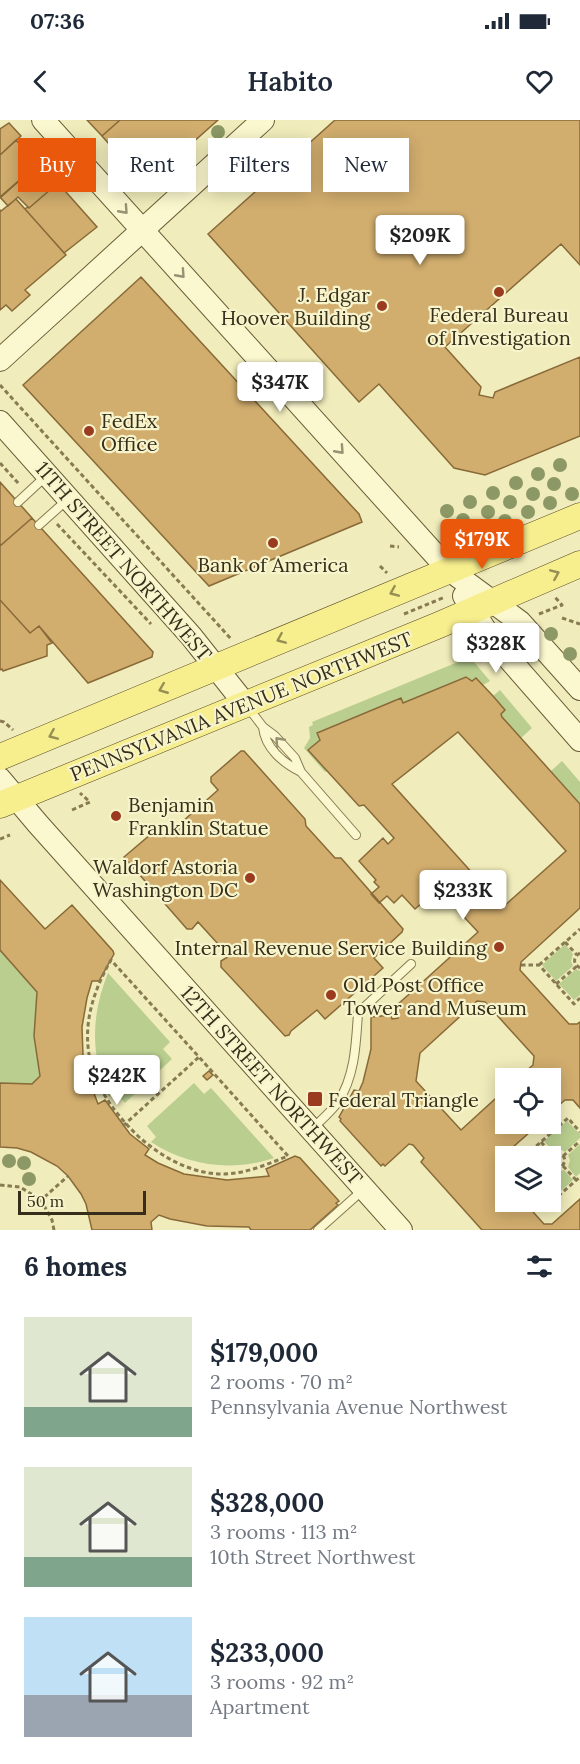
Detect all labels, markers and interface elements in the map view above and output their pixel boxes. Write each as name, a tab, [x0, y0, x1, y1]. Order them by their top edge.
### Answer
text: 07:36	[30, 7, 85, 35]
text: Habito	[247, 64, 333, 98]
icon: back	[24, 65, 57, 98]
icon: heart	[523, 65, 556, 98]
chip: Buy	[18, 138, 96, 192]
chip: Rent	[108, 138, 196, 192]
chip: Filters	[208, 138, 311, 192]
chip: New	[323, 138, 409, 192]
one-way arrow	[117, 204, 128, 215]
pin: $209K	[378, 215, 462, 266]
text: $209K	[390, 222, 450, 247]
one-way arrow	[174, 267, 185, 277]
place label: J. Edgar Hoover Building	[221, 282, 371, 330]
marker: Federal Bureau of Investigation	[492, 285, 506, 299]
marker: J. Edgar Hoover Building	[375, 299, 389, 313]
place label: Federal Bureau of Investigation	[427, 302, 571, 350]
pin: $347K	[238, 362, 322, 413]
text: $347K	[251, 369, 309, 394]
place label: FedEx Office	[101, 408, 158, 456]
marker: FedEx Office	[82, 424, 96, 438]
one-way arrow	[333, 443, 344, 453]
street label: 11TH STREET NORTHWEST	[31, 456, 218, 666]
pin: $179K	[440, 519, 524, 570]
text: $179K	[454, 526, 510, 551]
marker: Bank of America	[266, 536, 280, 550]
place label: Bank of America	[198, 552, 348, 577]
one-way arrow	[549, 569, 560, 581]
one-way arrow	[390, 585, 401, 597]
pin: $328K	[454, 623, 538, 674]
street label: PENNSYLVANIA AVENUE NORTHWEST	[66, 626, 416, 786]
text: $328K	[466, 630, 526, 655]
one-way arrow	[277, 632, 288, 644]
one-way arrow	[158, 682, 169, 694]
one-way arrow	[48, 728, 59, 740]
one-way arrow	[275, 737, 286, 748]
place label: Benjamin Franklin Statue	[128, 792, 269, 840]
marker: Benjamin Franklin Statue	[109, 809, 123, 823]
place label: Waldorf Astoria Washington DC	[93, 854, 238, 902]
pin: $233K	[421, 870, 505, 921]
marker: Waldorf Astoria Washington DC	[243, 871, 257, 885]
text: $233K	[433, 877, 493, 902]
place label: Internal Revenue Service Building	[175, 935, 488, 960]
marker: Internal Revenue Service Building	[492, 940, 506, 954]
place label: Old Post Office Tower and Museum	[343, 972, 527, 1020]
street label: 12TH STREET NORTHWEST	[176, 980, 368, 1190]
marker: Old Post Office Tower and Museum	[324, 988, 338, 1002]
pin: $242K	[75, 1055, 159, 1106]
text: $242K	[88, 1062, 146, 1087]
map controls	[495, 1068, 561, 1212]
button: locate	[495, 1068, 561, 1134]
place label: Federal Triangle	[328, 1087, 479, 1112]
marker: Federal Triangle	[306, 1090, 324, 1108]
button: layers	[495, 1146, 561, 1212]
scale bar	[18, 1188, 146, 1216]
text: 50 m	[27, 1191, 64, 1211]
text: 6 homes	[24, 1250, 127, 1283]
icon: filters	[523, 1250, 556, 1283]
text: $179,000	[210, 1336, 318, 1369]
icon: home	[72, 1341, 144, 1413]
text: 2 rooms · 70 m²	[210, 1369, 353, 1394]
text: Pennsylvania Avenue Northwest	[210, 1394, 508, 1419]
text: $328,000	[210, 1486, 324, 1519]
icon: home	[72, 1491, 144, 1563]
text: 3 rooms · 113 m²	[210, 1519, 358, 1544]
text: 10th Street Northwest	[210, 1544, 415, 1569]
text: $233,000	[210, 1636, 324, 1669]
icon: home	[72, 1641, 144, 1713]
text: 3 rooms · 92 m²	[210, 1669, 354, 1694]
text: Apartment	[210, 1694, 310, 1719]

